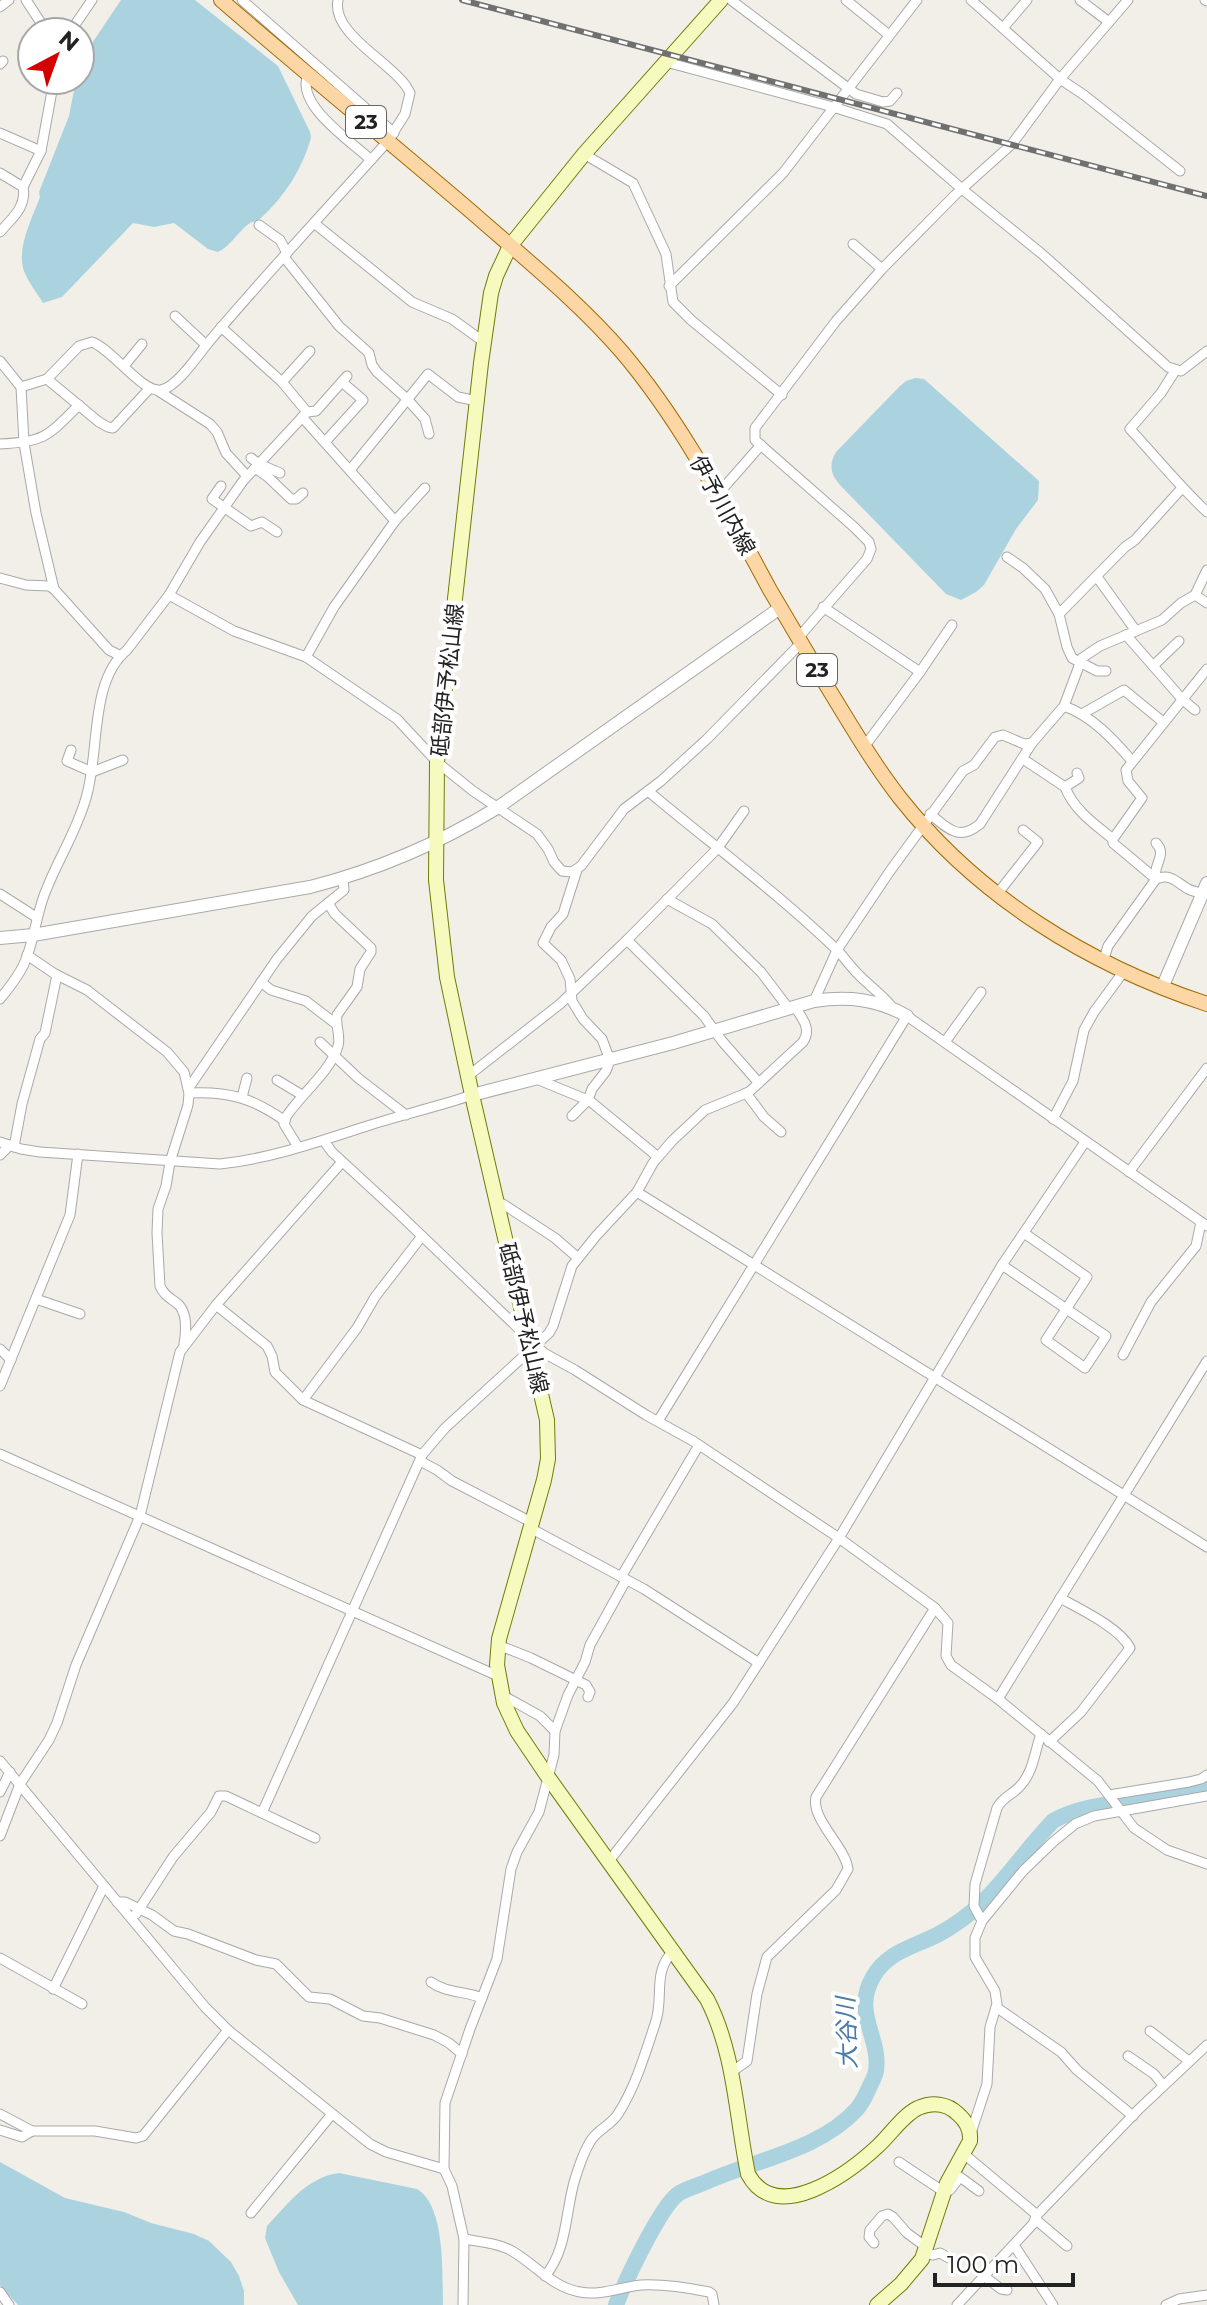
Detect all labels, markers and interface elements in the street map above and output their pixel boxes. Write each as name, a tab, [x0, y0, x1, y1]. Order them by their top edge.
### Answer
north arrow	[16, 16, 96, 96]
text: N	[53, 25, 84, 57]
road number: 23	[346, 106, 386, 138]
street label: 伊予川内線	[684, 451, 761, 560]
street label: 砥部伊予松山線	[426, 602, 469, 758]
road number: 23	[797, 654, 837, 686]
street label: 砥部伊予松山線	[493, 1240, 554, 1396]
water label: 大谷川	[831, 1994, 862, 2070]
scale bar	[935, 2237, 1073, 2287]
text: 100 m	[947, 2250, 1019, 2279]

